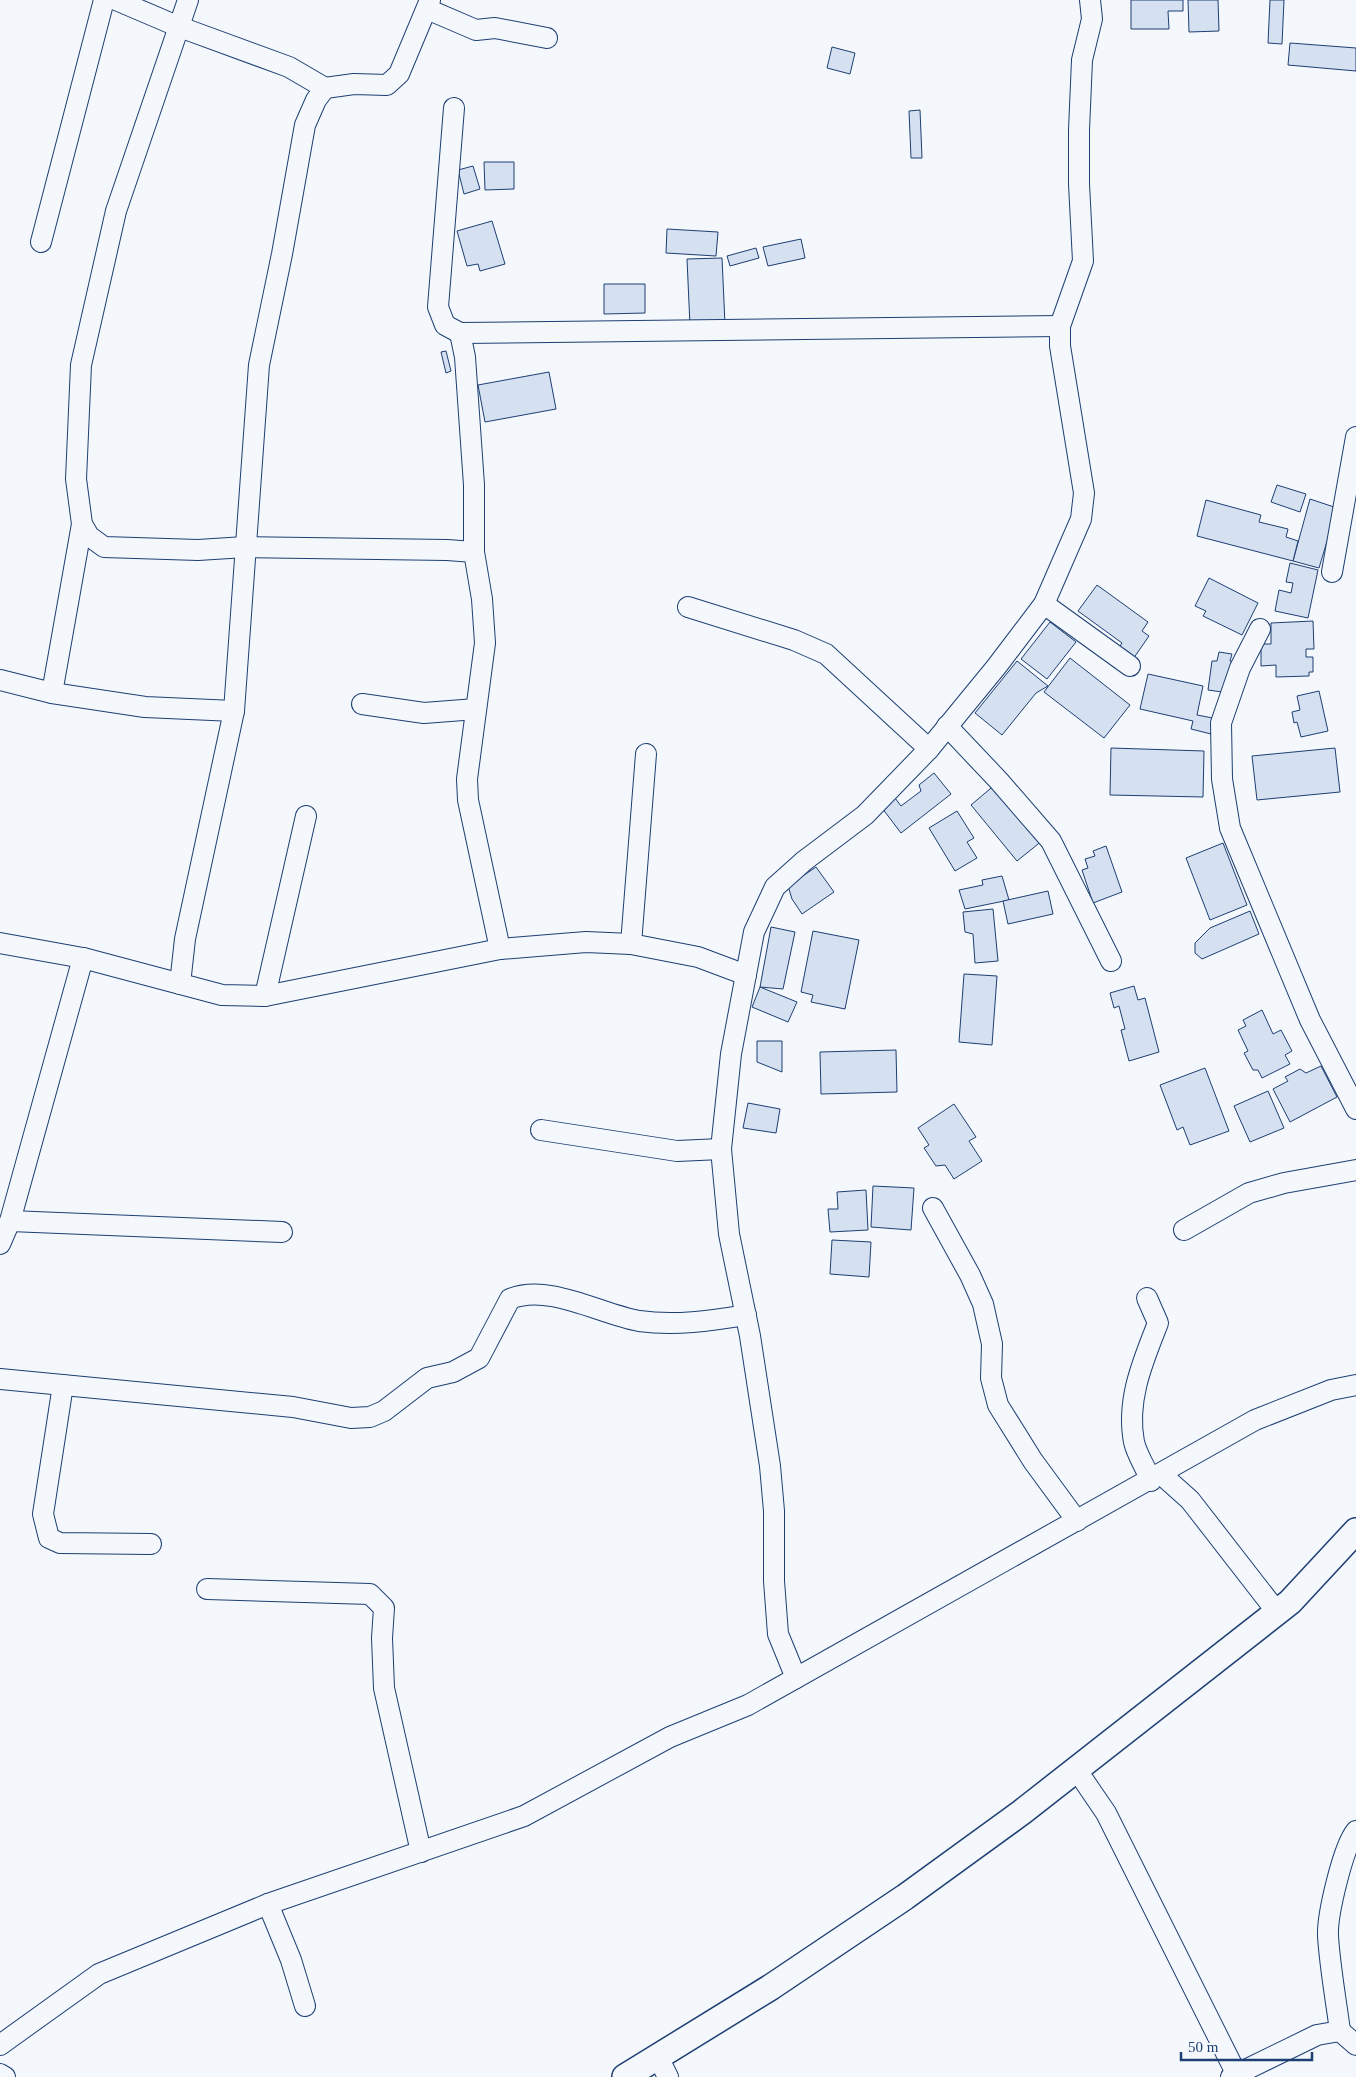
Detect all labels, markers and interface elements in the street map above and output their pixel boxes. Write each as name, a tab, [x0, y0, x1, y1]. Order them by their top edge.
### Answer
scale bar	[1181, 2030, 1312, 2062]
text: 50 m	[1188, 2039, 1219, 2055]

